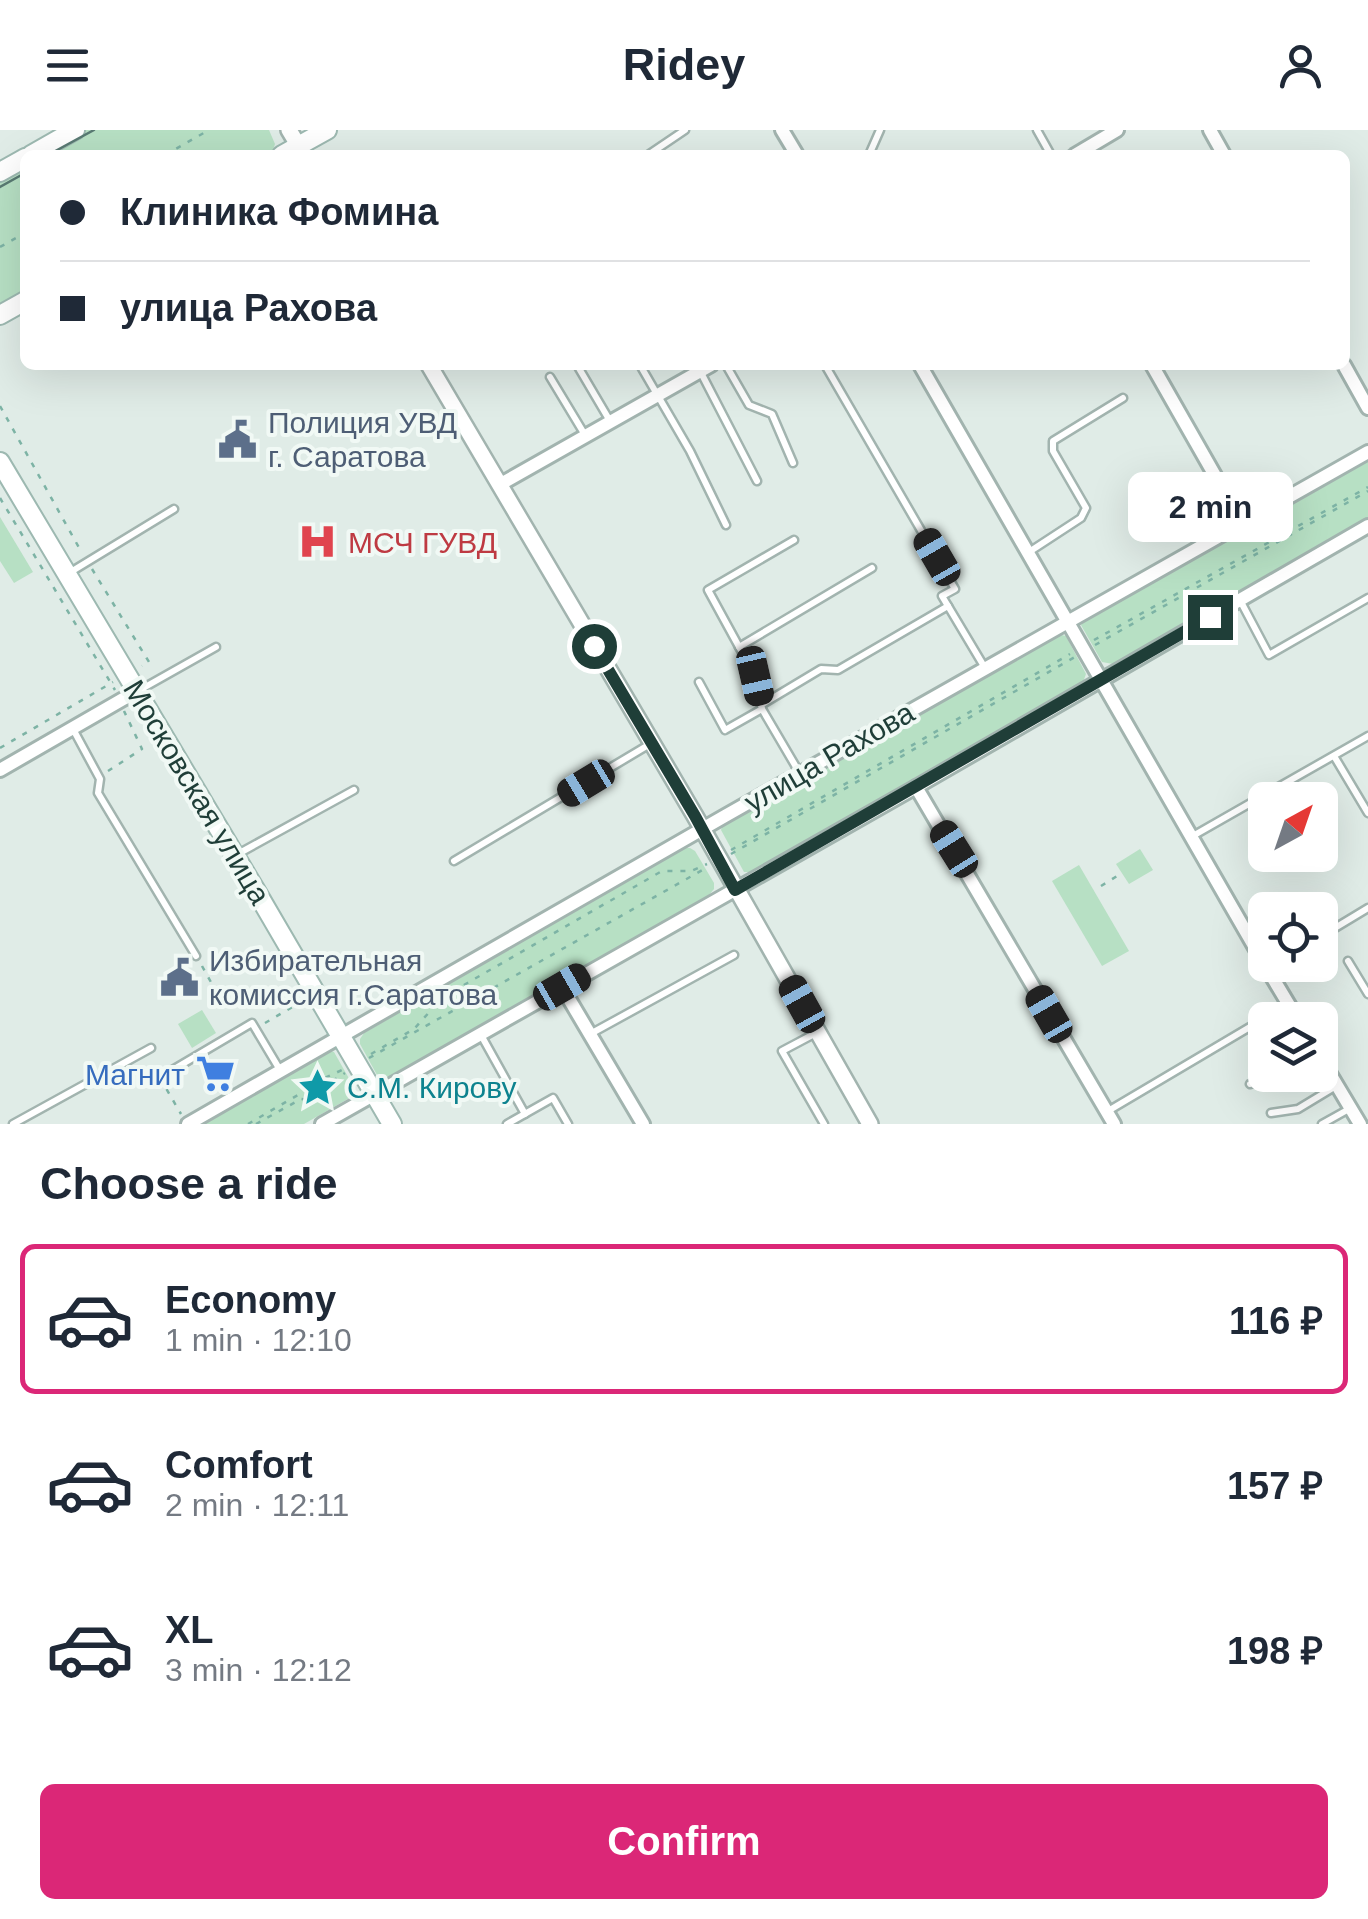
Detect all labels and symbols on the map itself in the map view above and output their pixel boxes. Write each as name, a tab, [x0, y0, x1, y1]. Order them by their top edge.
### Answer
place label: Полиция УВД г. Саратова	[268, 406, 457, 473]
public building icon: Полиция УВД г. Саратова	[217, 418, 259, 460]
callout: 2 min	[1128, 472, 1292, 542]
hospital icon: МСЧ ГУВД	[297, 521, 339, 563]
car	[909, 524, 965, 590]
place label: МСЧ ГУВД	[348, 526, 497, 559]
route end	[1188, 595, 1233, 640]
route start	[572, 624, 617, 669]
car	[734, 643, 776, 709]
street label: Московская улица	[117, 674, 277, 910]
street label: улица Рахова	[738, 695, 920, 819]
car	[553, 755, 619, 811]
north arrow	[1248, 782, 1338, 872]
car	[925, 816, 983, 882]
place label: Избирательная комиссия г.Саратова	[209, 944, 498, 1011]
public building icon: Избирательная комиссия г.Саратова	[158, 956, 200, 998]
car	[529, 959, 595, 1015]
car	[774, 970, 830, 1038]
car	[1021, 981, 1077, 1047]
supermarket icon: Магнит	[194, 1053, 236, 1095]
place label: Магнит	[85, 1058, 185, 1091]
place icon: С.М. Кирову	[296, 1066, 338, 1108]
place label: С.М. Кирову	[347, 1071, 517, 1104]

